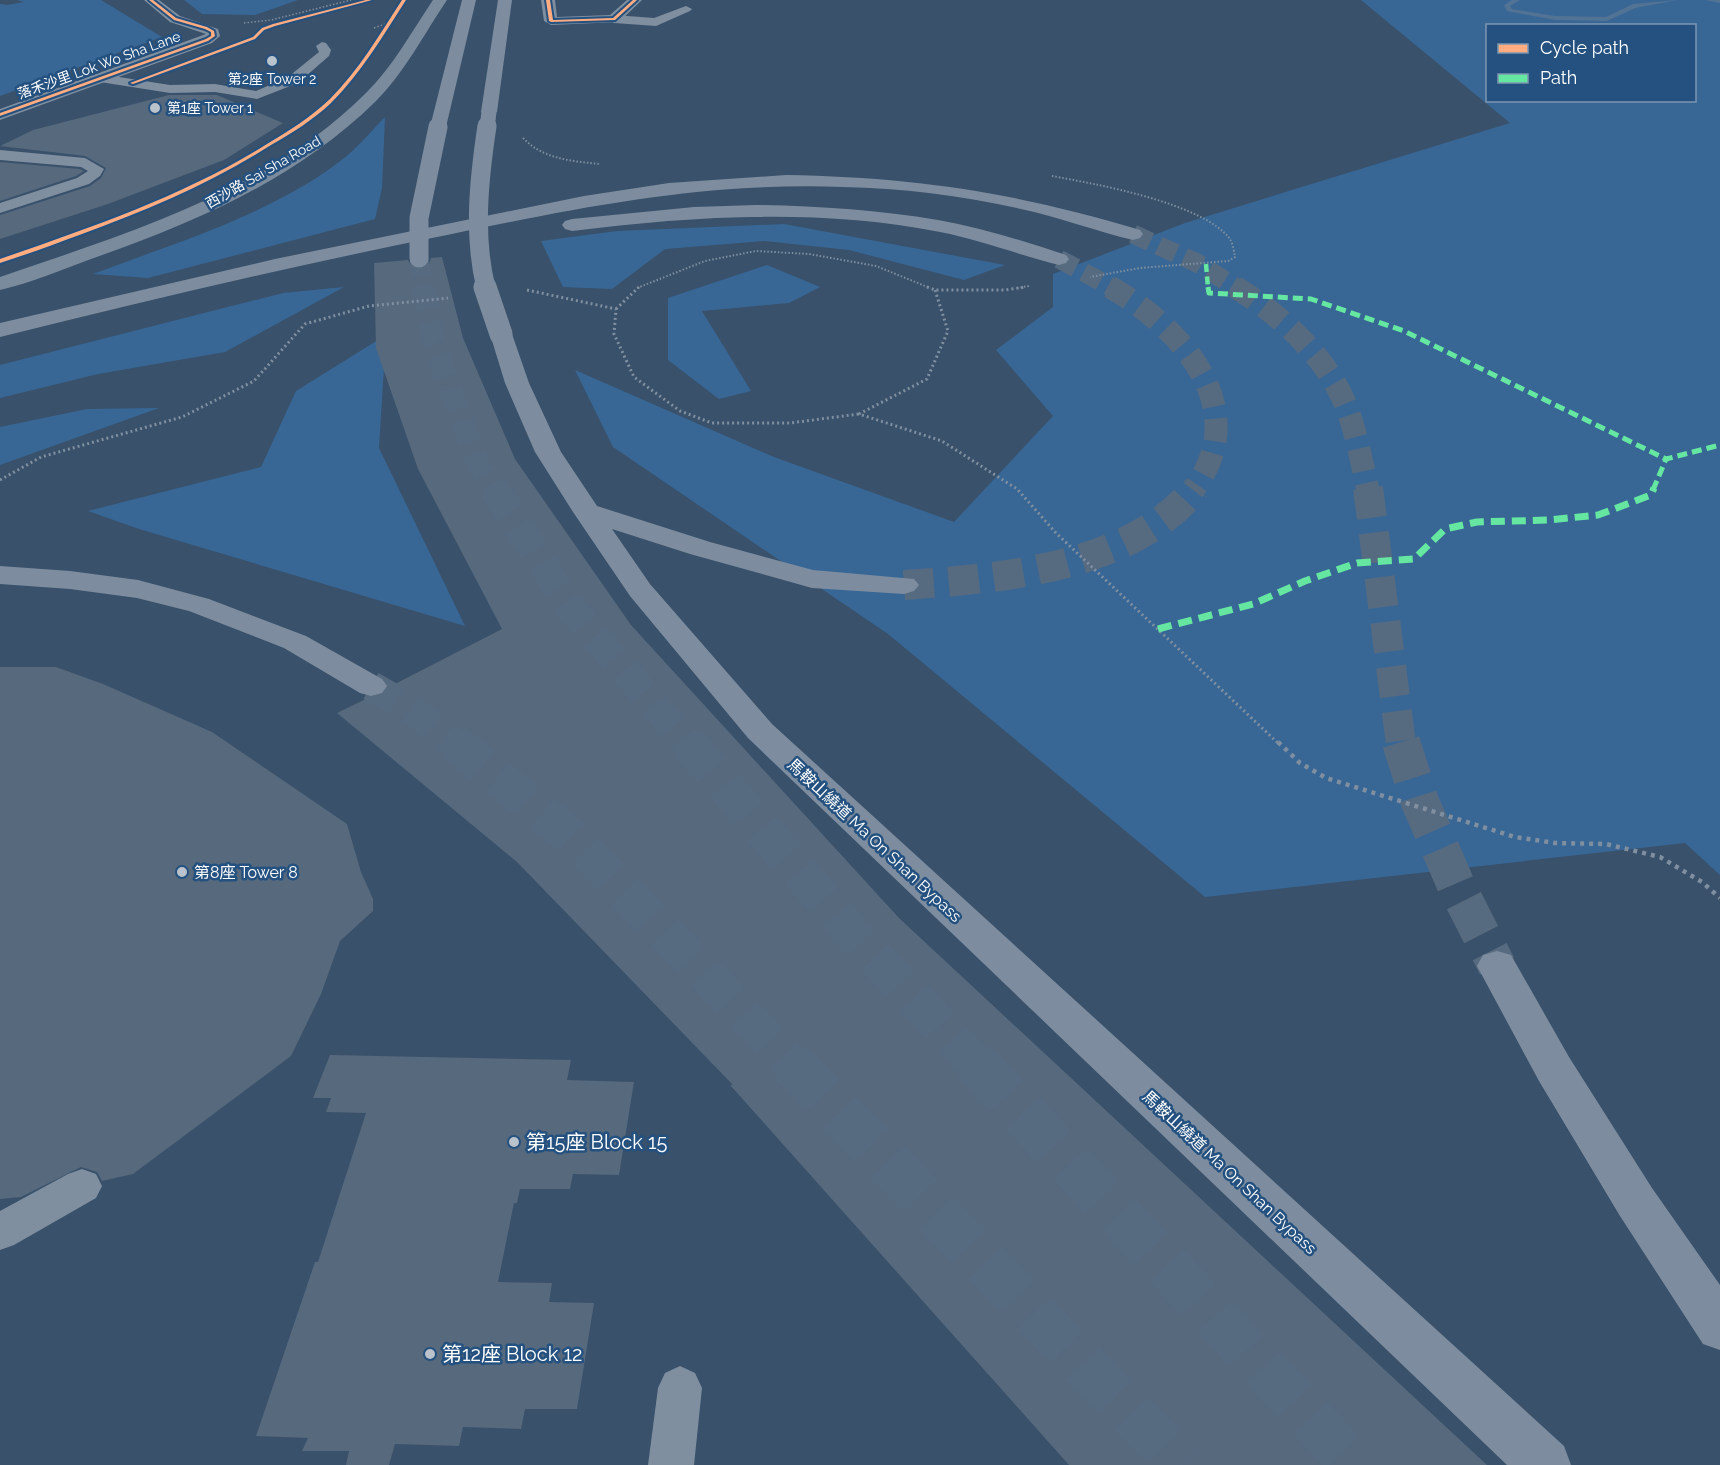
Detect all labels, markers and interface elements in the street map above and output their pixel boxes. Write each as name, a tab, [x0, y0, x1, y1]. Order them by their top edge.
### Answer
legend	[1486, 24, 1696, 102]
street label: 落禾沙里 Lok Wo Sha Lane	[15, 28, 183, 102]
text: Cycle path	[1540, 37, 1629, 58]
marker: 第2座 Tower 2	[265, 54, 279, 68]
text: Path	[1540, 67, 1577, 88]
place label: 第2座 Tower 2	[228, 71, 316, 87]
place label: 第1座 Tower 1	[167, 100, 253, 116]
marker: 第1座 Tower 1	[148, 101, 162, 115]
street label: 西沙路 Sai Sha Road	[203, 133, 323, 211]
street label: 馬鞍山繞道 Ma On Shan Bypass	[784, 755, 966, 926]
place label: 第8座 Tower 8	[194, 863, 298, 882]
marker: 第8座 Tower 8	[175, 865, 189, 879]
street label: 馬鞍山繞道 Ma On Shan Bypass	[1139, 1087, 1321, 1258]
place label: 第15座 Block 15	[526, 1130, 667, 1154]
marker: 第15座 Block 15	[507, 1135, 521, 1149]
place label: 第12座 Block 12	[442, 1342, 582, 1366]
marker: 第12座 Block 12	[423, 1347, 437, 1361]

